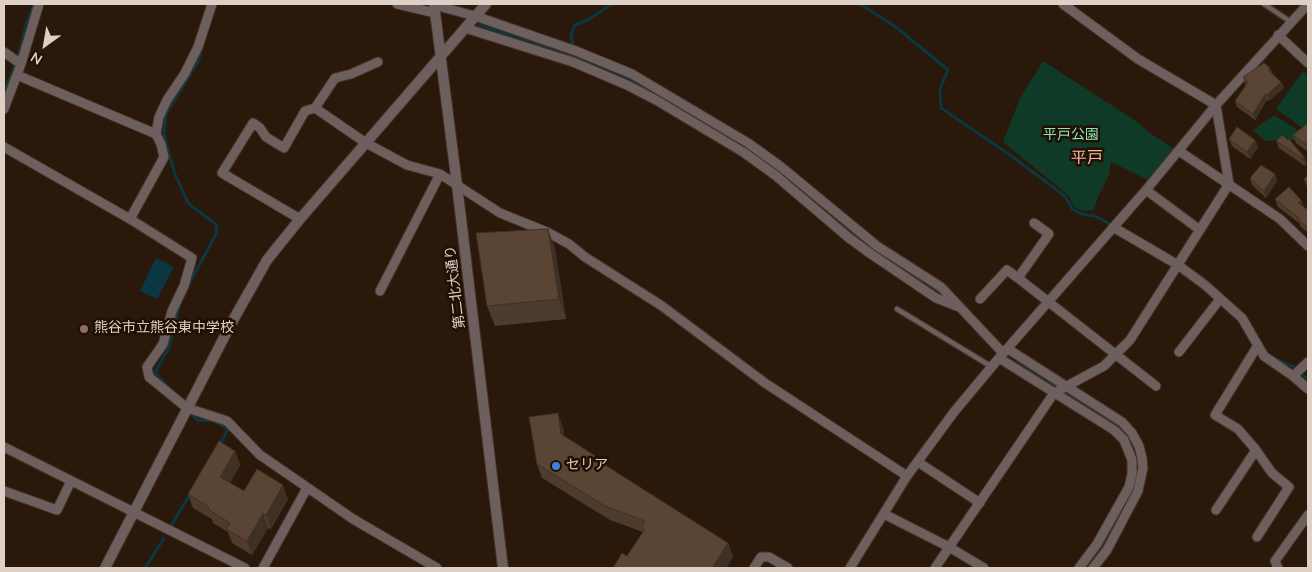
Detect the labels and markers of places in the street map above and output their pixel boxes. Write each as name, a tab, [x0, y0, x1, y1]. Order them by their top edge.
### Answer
place label: 熊谷市立熊谷東中学校	[94, 321, 234, 337]
marker: 熊谷市立熊谷東中学校	[78, 323, 90, 335]
place label: セリア	[566, 458, 608, 474]
marker: セリア	[550, 460, 562, 472]

